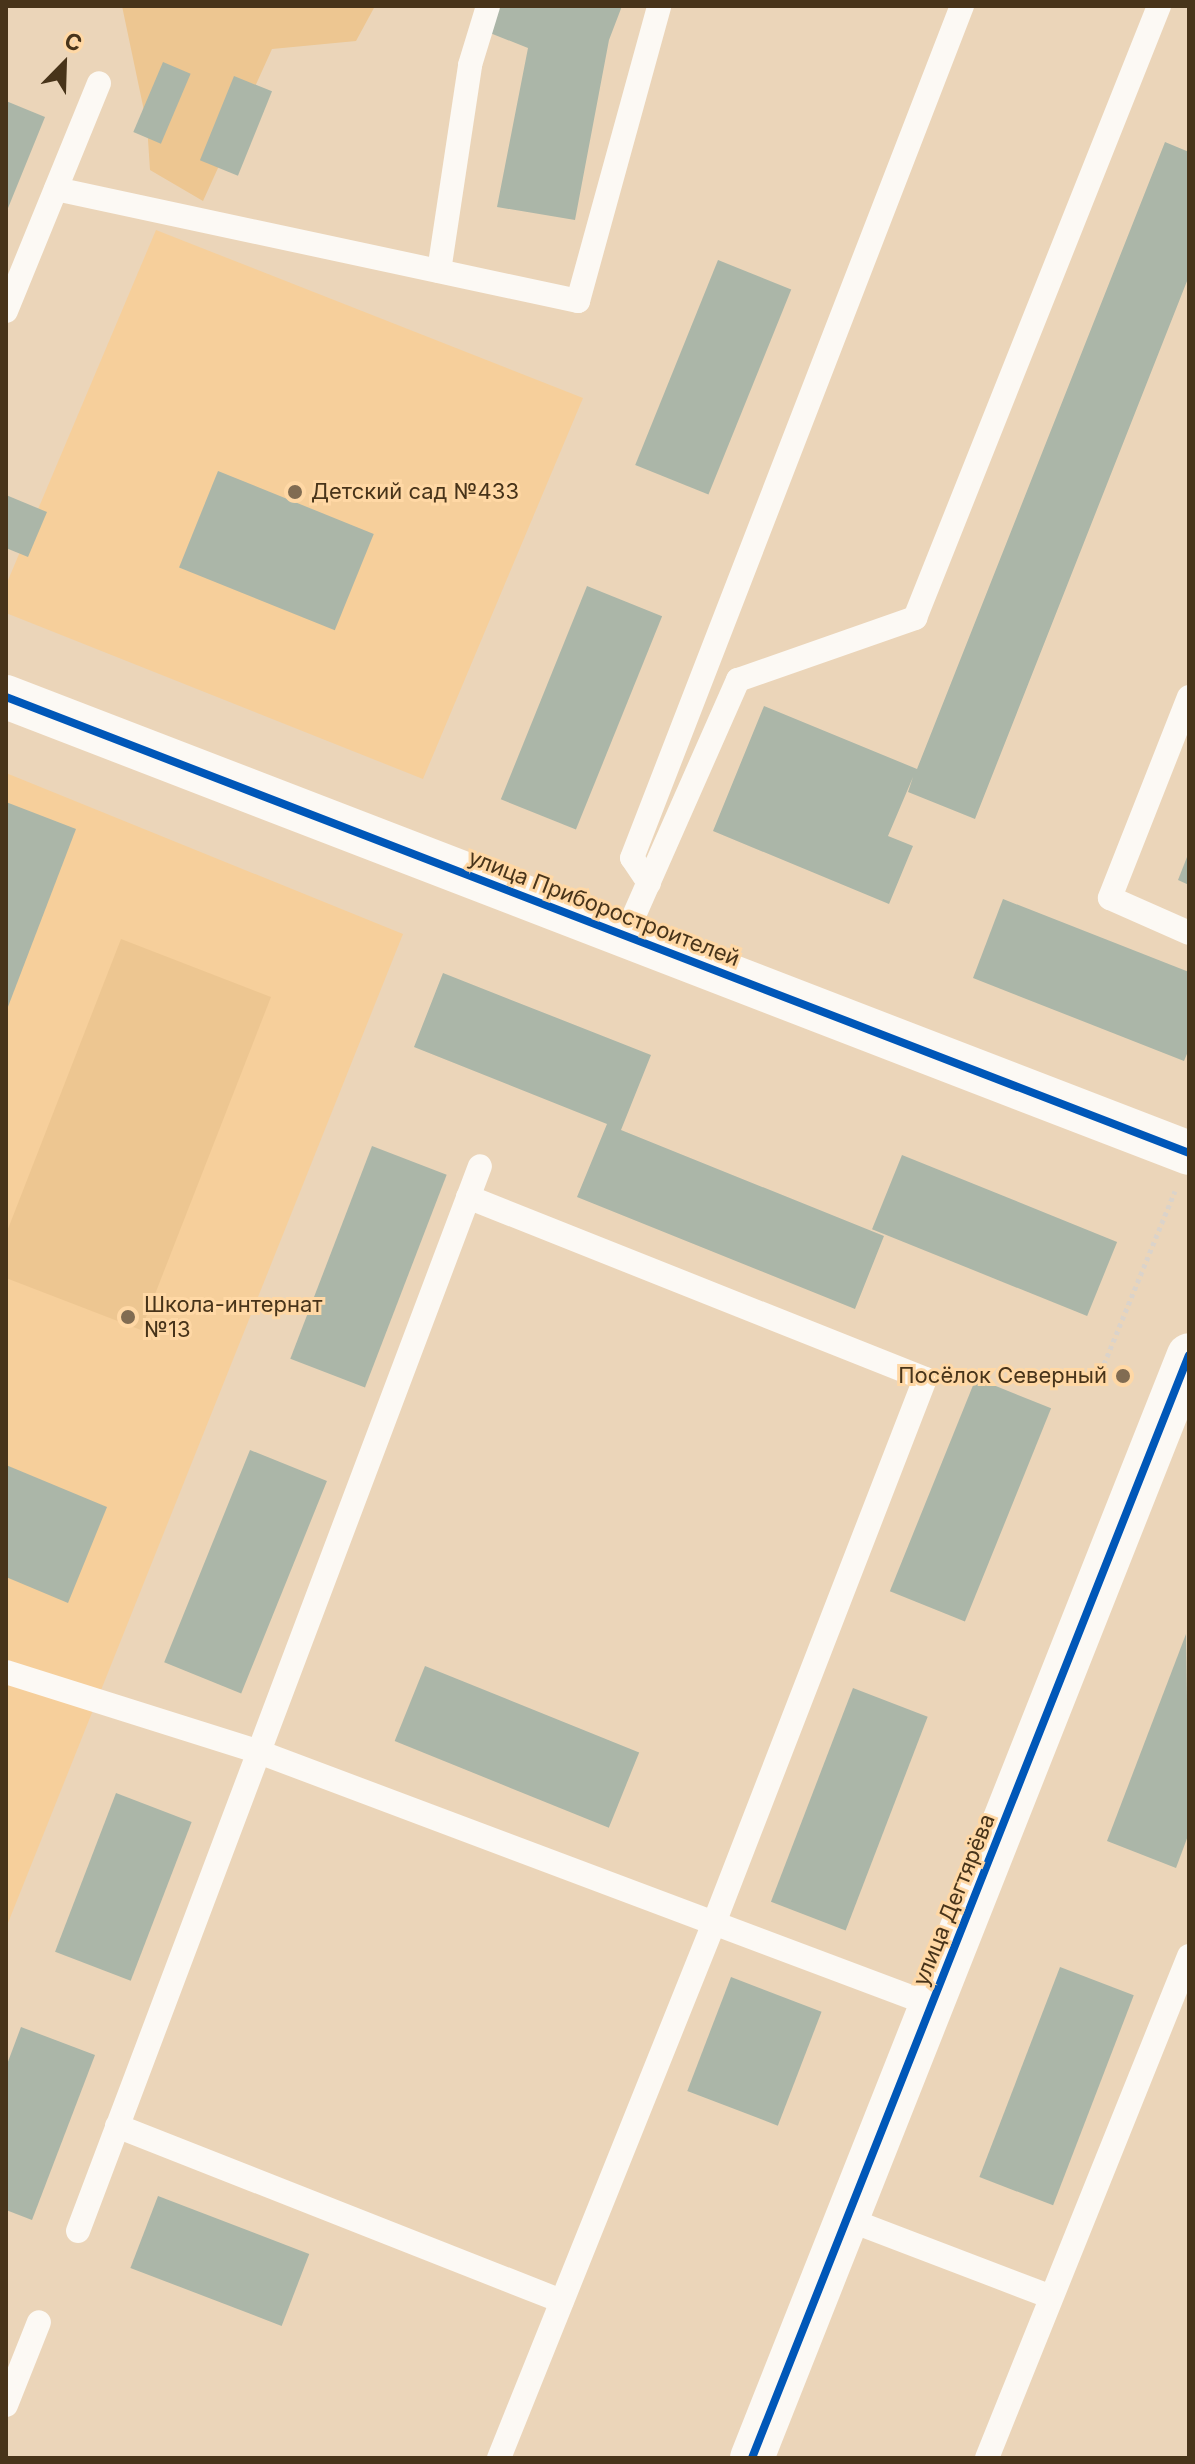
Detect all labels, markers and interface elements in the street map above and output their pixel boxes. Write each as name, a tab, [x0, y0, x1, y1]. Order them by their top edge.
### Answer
north arrow	[24, 24, 104, 104]
text: С	[61, 27, 86, 57]
place label: Детский сад №433	[311, 479, 519, 505]
marker: Детский сад №433	[286, 483, 304, 501]
street label: улица Приборостроителей	[465, 844, 743, 972]
place label: Школа-интернат №13	[144, 1291, 323, 1342]
marker: Школа-интернат №13	[119, 1308, 137, 1326]
place label: Посёлок Северный	[898, 1363, 1107, 1389]
marker: Посёлок Северный	[1114, 1367, 1132, 1385]
street label: улица Дегтярёва	[907, 1810, 1001, 1990]

